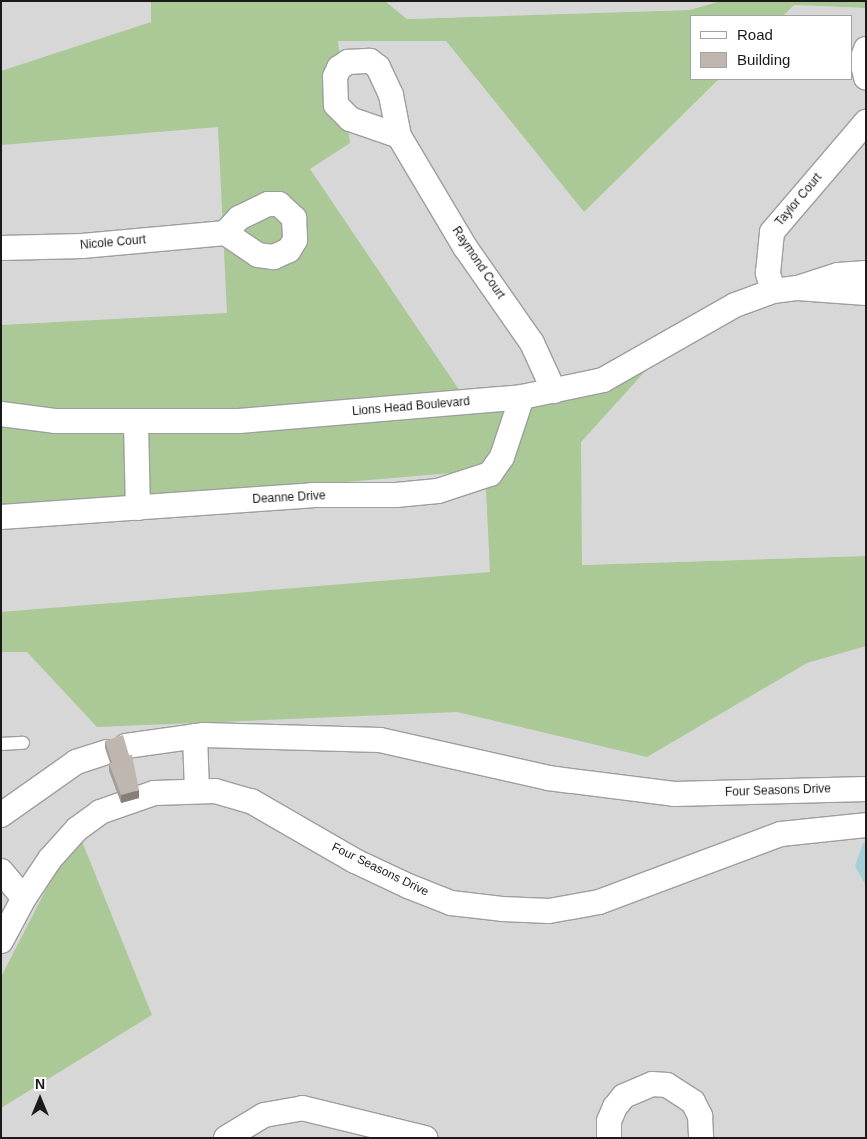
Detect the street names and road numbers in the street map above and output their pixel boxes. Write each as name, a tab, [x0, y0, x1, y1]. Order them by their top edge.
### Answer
street label: Taylor Court	[773, 171, 825, 229]
street label: Raymond Court	[449, 224, 507, 302]
street label: Nicole Court	[79, 233, 147, 253]
street label: Lions Head Boulevard	[352, 395, 470, 419]
street label: Deanne Drive	[252, 489, 326, 507]
street label: Four Seasons Drive	[725, 782, 831, 800]
street label: Four Seasons Drive	[329, 840, 431, 900]

